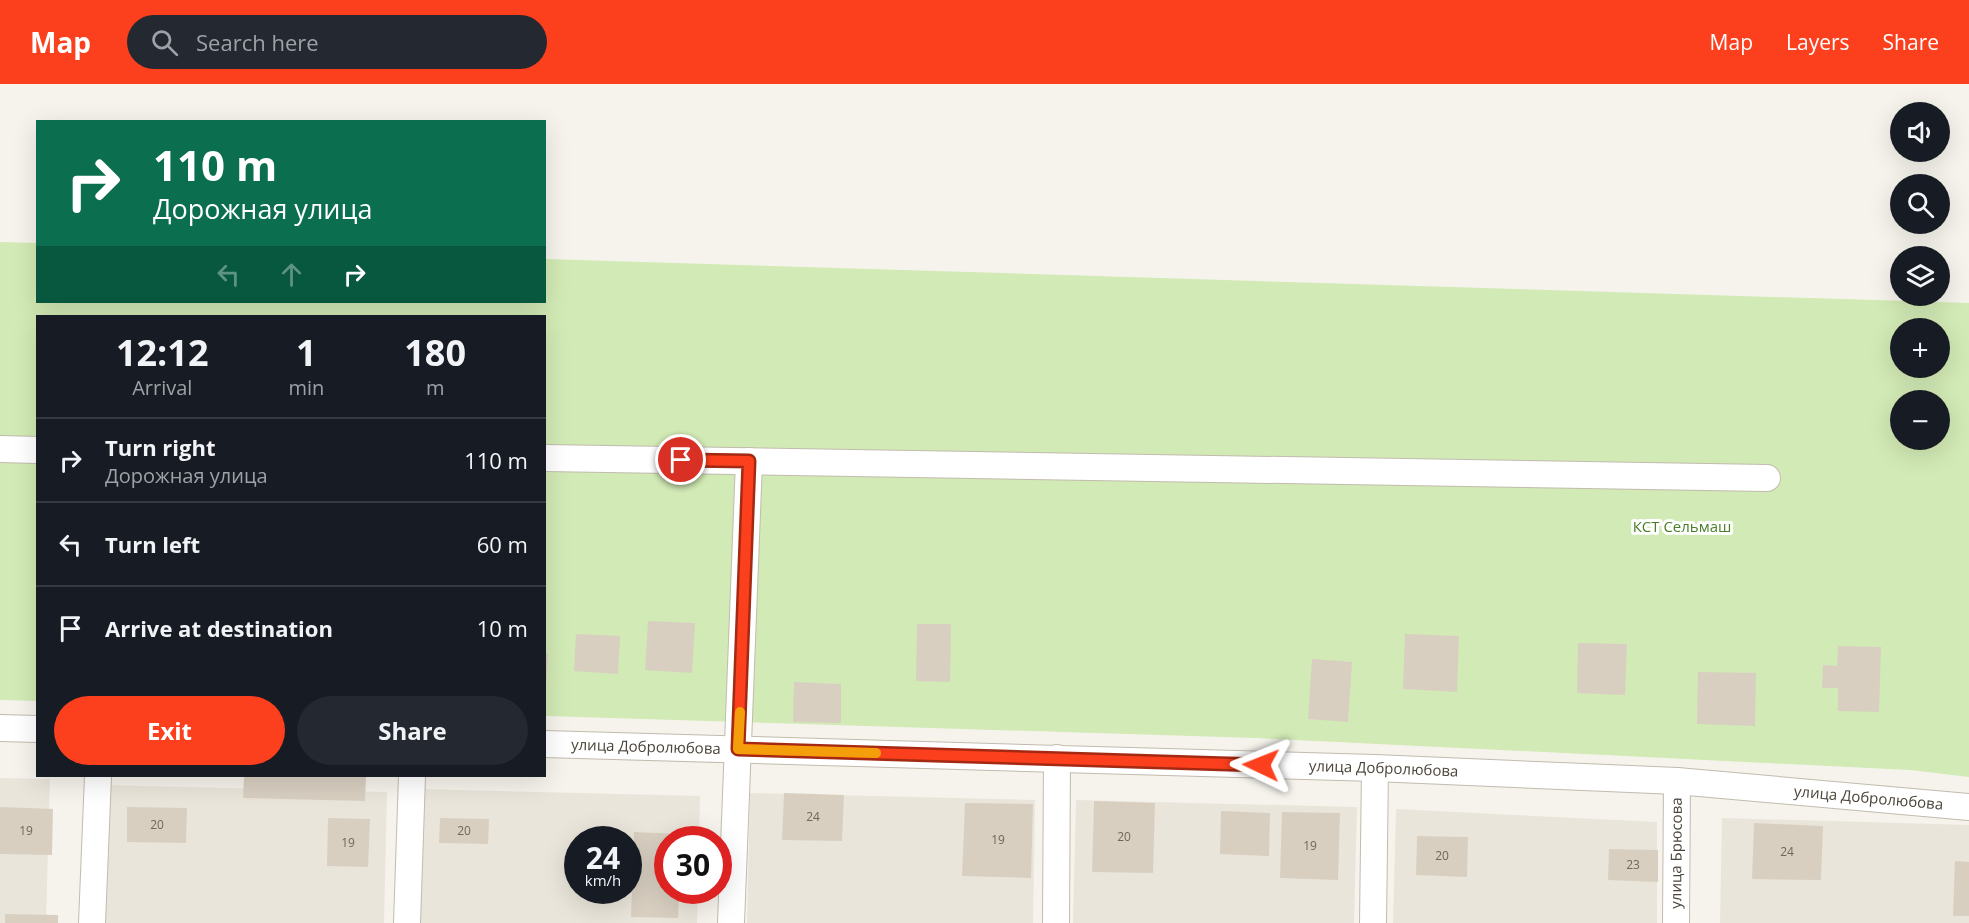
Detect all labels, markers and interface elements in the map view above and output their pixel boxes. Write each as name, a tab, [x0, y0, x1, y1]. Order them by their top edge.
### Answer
search box	[127, 15, 547, 69]
text: Map	[30, 23, 91, 61]
icon: search	[148, 26, 181, 59]
text: Search here	[196, 27, 319, 57]
text: Map	[1710, 28, 1753, 56]
text: Layers	[1786, 28, 1850, 56]
text: Share	[1883, 28, 1939, 56]
map controls	[1890, 102, 1950, 450]
button: sound	[1890, 102, 1950, 162]
text: 110 m	[153, 136, 277, 193]
icon: right	[54, 144, 132, 222]
button: search	[1890, 174, 1950, 234]
text: Дорожная улица	[153, 190, 372, 227]
button: layers	[1890, 246, 1950, 306]
icon: left	[212, 258, 245, 291]
icon: ahead	[275, 258, 308, 291]
icon: right	[338, 258, 371, 291]
button: +	[1890, 318, 1950, 378]
text: 12:12	[116, 328, 209, 377]
text: 1	[296, 328, 317, 377]
text: 180	[404, 328, 466, 377]
text: Arrival	[132, 374, 192, 401]
text: min	[288, 374, 324, 401]
text: m	[426, 374, 444, 401]
button: −	[1890, 390, 1950, 450]
text: Turn right	[105, 432, 216, 462]
pin	[655, 434, 706, 485]
icon: arrive	[664, 443, 697, 476]
icon: right	[54, 444, 87, 477]
text: 110 m	[464, 445, 528, 475]
text: Дорожная улица	[105, 462, 268, 489]
park label: КСТ Сельмаш	[1633, 516, 1731, 536]
icon: left	[54, 528, 87, 561]
text: Turn left	[105, 529, 200, 559]
text: 60 m	[477, 529, 528, 559]
icon: arrive	[54, 612, 87, 645]
text: Arrive at destination	[105, 613, 333, 643]
text: 10 m	[477, 613, 528, 643]
button: Exit	[54, 696, 285, 765]
button: Share	[297, 696, 528, 765]
position arrow	[1229, 733, 1293, 797]
street label: улица Добролюбова	[571, 734, 721, 758]
street label: улица Добролюбова	[1309, 755, 1459, 781]
street label: улица Добролюбова	[1793, 780, 1944, 814]
street label: улица Брюсова	[1665, 797, 1686, 909]
house number: 24	[806, 808, 820, 825]
house number: 20	[150, 816, 164, 833]
house number: 19	[19, 822, 33, 839]
house number: 20	[457, 822, 471, 839]
speed limit sign: 30	[654, 826, 732, 904]
house number: 20	[1117, 828, 1131, 845]
house number: 19	[991, 831, 1005, 848]
house number: 19	[341, 834, 355, 851]
text: 24	[586, 837, 620, 878]
house number: 19	[1303, 837, 1317, 854]
house number: 24	[1780, 843, 1794, 860]
house number: 20	[1435, 847, 1449, 864]
house number: 23	[1626, 856, 1640, 873]
text: km/h	[585, 870, 621, 890]

